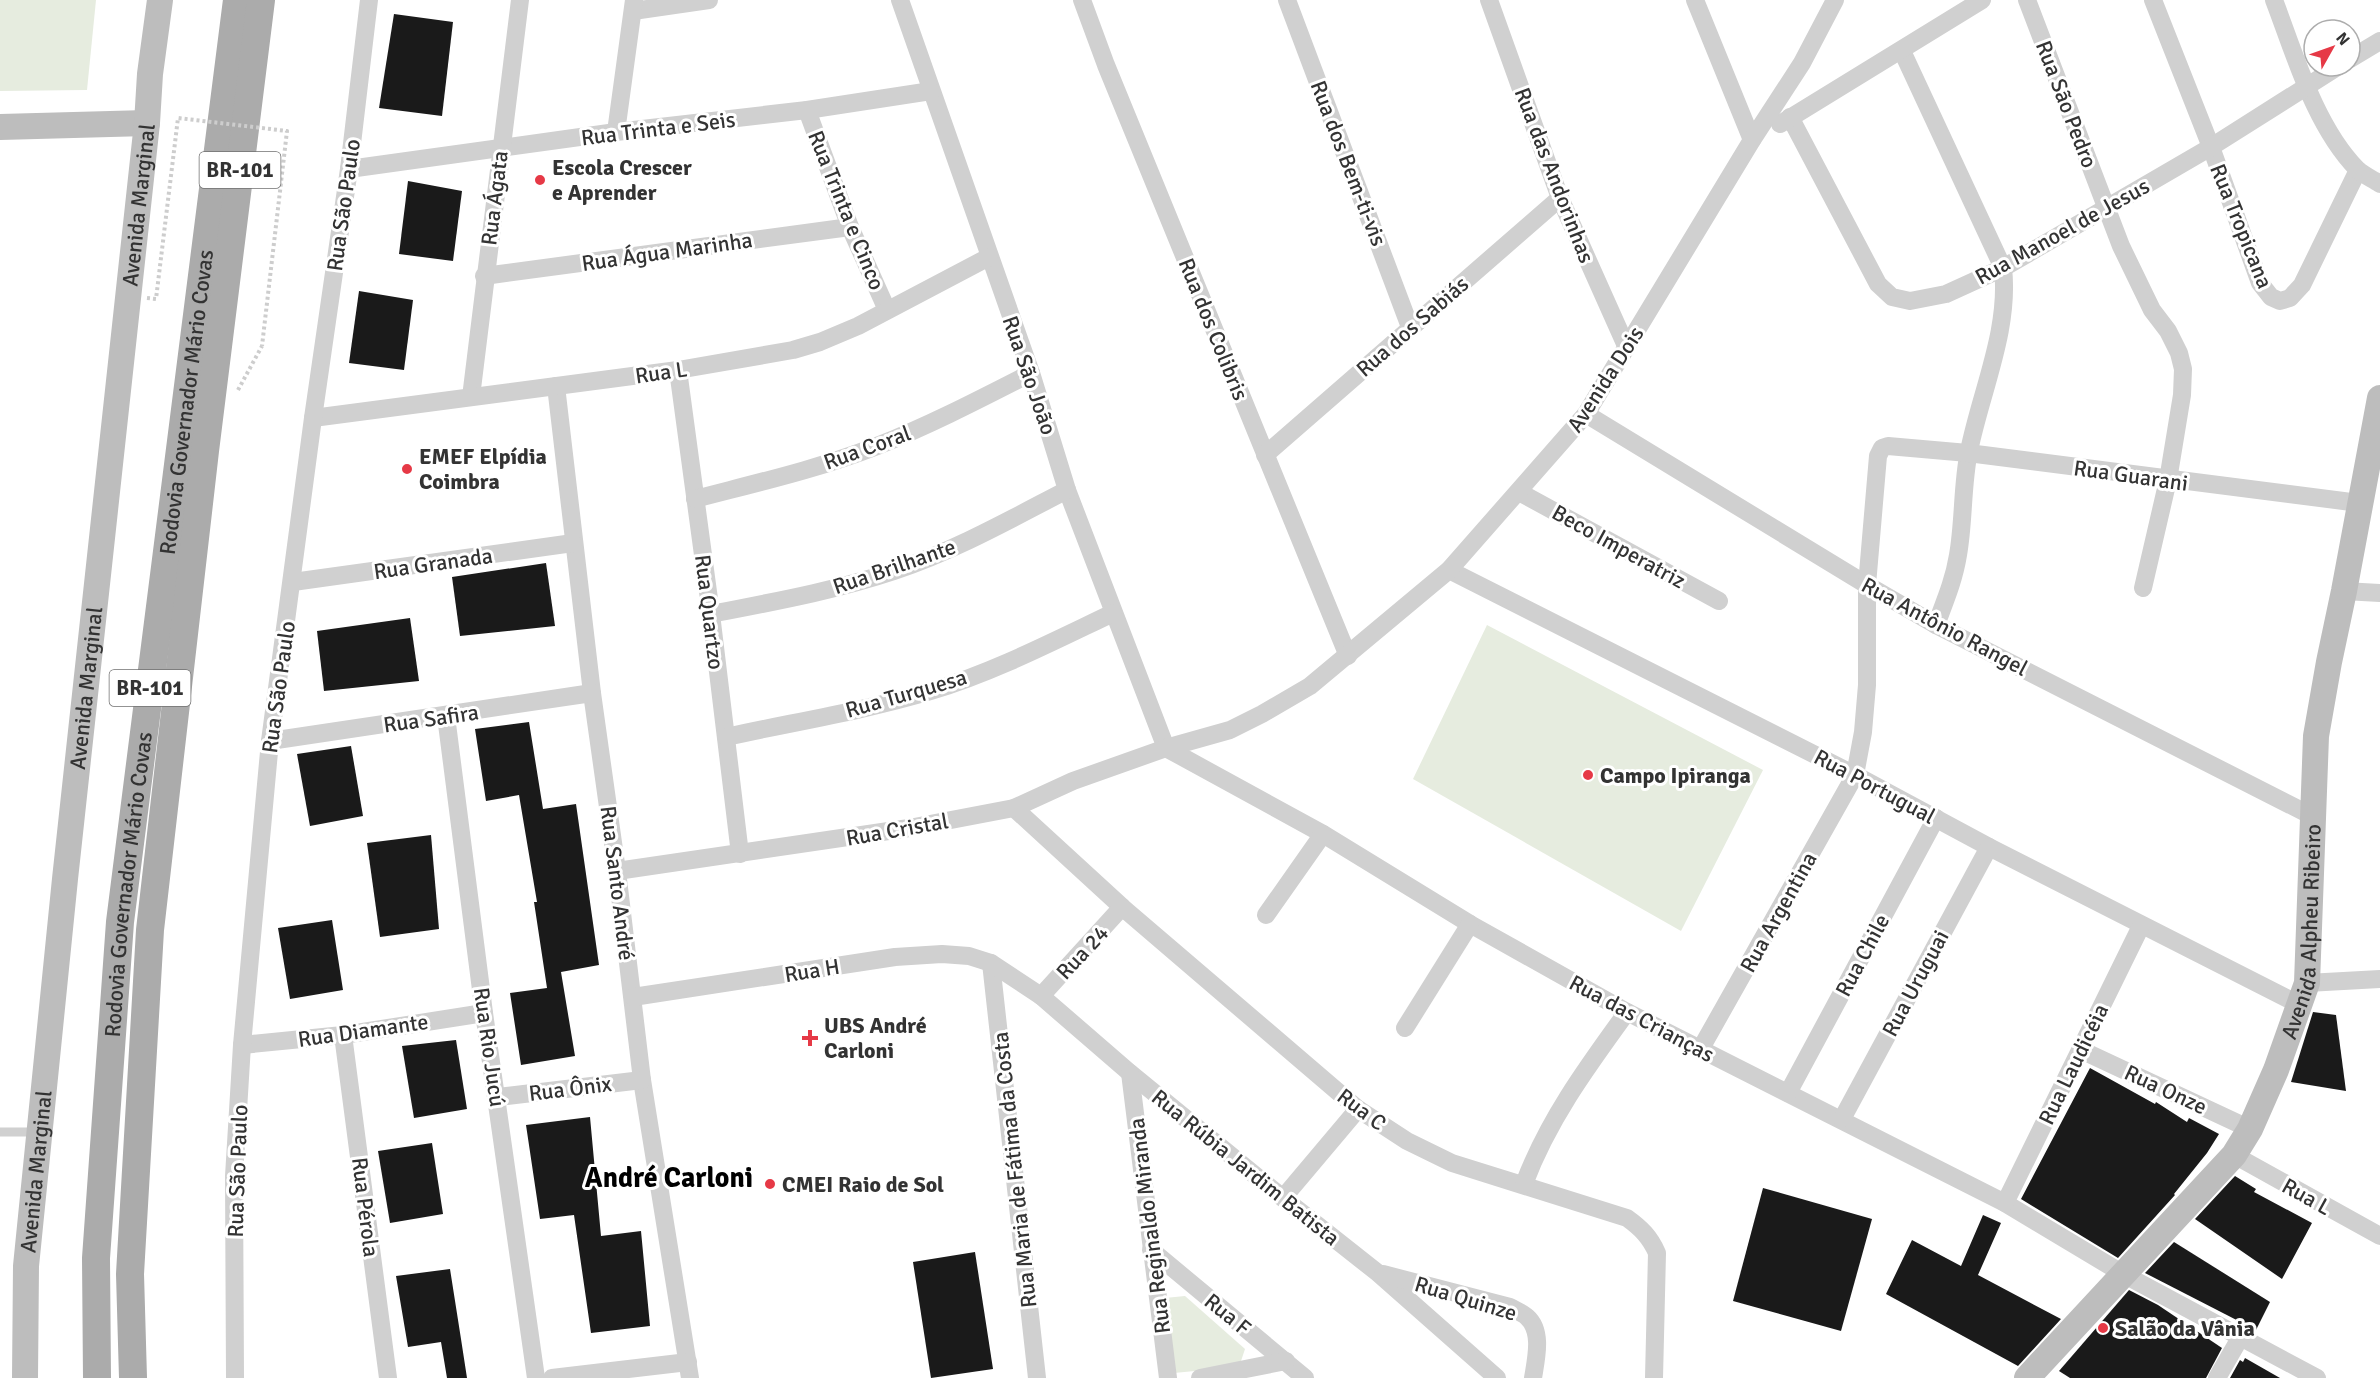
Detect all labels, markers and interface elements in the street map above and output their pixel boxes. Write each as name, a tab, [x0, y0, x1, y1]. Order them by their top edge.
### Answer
north arrow	[2302, 18, 2362, 78]
text: N	[2331, 28, 2354, 50]
street label: Rua São Pedro	[2030, 37, 2103, 172]
street label: Rua dos Bem-ti-vis	[1305, 77, 1392, 250]
street label: Rua das Andorinhas	[1509, 84, 1600, 267]
street label: Rua Trinta e Seis	[579, 106, 737, 151]
street label: Avenida Marginal	[116, 122, 161, 288]
street label: Rua Trinta e Cinco	[802, 127, 891, 294]
street label: Rua São Paulo	[321, 137, 366, 273]
street label: Rua Ágata	[475, 149, 514, 247]
road number: BR-101	[200, 152, 280, 188]
place label: Escola Crescer e Aprender	[552, 154, 692, 206]
street label: Rua Tropicana	[2204, 160, 2279, 292]
street label: Rua Manoel de Jesus	[1970, 172, 2154, 291]
marker: Escola Crescer e Aprender	[533, 173, 547, 187]
street label: Rua Água Marinha	[580, 226, 754, 277]
street label: Rodovia Governador Mário Covas	[154, 248, 219, 556]
street label: Rua dos Colibris	[1173, 254, 1254, 404]
street label: Rua dos Sabiás	[1351, 270, 1474, 383]
street label: Rua São João	[997, 312, 1062, 438]
street label: Avenida Dois	[1561, 321, 1650, 437]
street label: Rua L	[633, 356, 689, 389]
street label: Rua Coral	[820, 419, 914, 476]
place label: EMEF Elpídia Coimbra	[419, 443, 547, 495]
street label: Rua Guarani	[2072, 454, 2190, 497]
marker: EMEF Elpídia Coimbra	[400, 462, 414, 476]
street label: Beco Imperatriz	[1547, 499, 1690, 594]
street label: Rua Brilhante	[829, 533, 959, 600]
street label: Rua Granada	[372, 542, 494, 585]
street label: Rua Quartzo	[689, 553, 730, 671]
street label: Rua Antônio Rangel	[1857, 571, 2033, 682]
street label: Avenida Marginal	[64, 605, 108, 771]
street label: Rua São Paulo	[256, 619, 301, 755]
street label: Rua Turquesa	[842, 663, 970, 724]
road number: BR-101	[110, 670, 190, 706]
street label: Rua Safira	[382, 698, 480, 739]
street label: Rodovia Governador Mário Covas	[99, 730, 158, 1038]
street label: Rua Portugual	[1809, 743, 1940, 830]
place label: Campo Ipiranga	[1600, 762, 1751, 789]
marker: Campo Ipiranga	[1581, 768, 1595, 782]
street label: Rua Santo André	[595, 804, 640, 962]
street label: Rua Cristal	[844, 807, 950, 852]
street label: Avenida Alpheu Ribeiro	[2275, 823, 2327, 1043]
street label: Rua Argentina	[1734, 847, 1823, 977]
street label: Rua Chile	[1830, 910, 1895, 1001]
street label: Rua 24	[1050, 919, 1114, 985]
street label: Rua Uruguai	[1876, 925, 1955, 1041]
street label: Rua H	[783, 953, 842, 988]
street label: Rua das Crianças	[1565, 969, 1719, 1068]
street label: Rua Rio Jucú	[468, 986, 511, 1109]
street label: Rua Laudicéia	[2033, 999, 2114, 1129]
street label: Rua Diamante	[296, 1008, 430, 1053]
place label: UBS André Carloni	[824, 1012, 927, 1064]
marker: UBS André Carloni	[801, 1029, 819, 1047]
street label: Rua Maria de Fátima da Costa	[987, 1031, 1042, 1309]
street label: Rua Onze	[2120, 1059, 2211, 1120]
street label: Rua Ônix	[527, 1070, 613, 1107]
street label: Rua C	[1332, 1082, 1391, 1136]
street label: Rua Rúbia Jardim Batista	[1146, 1083, 1345, 1251]
street label: Avenida Marginal	[14, 1089, 58, 1254]
street label: Rua São Paulo	[222, 1104, 253, 1238]
street label: Rua Reginaldo Miranda	[1123, 1116, 1176, 1335]
street label: Rua Pérola	[346, 1156, 385, 1259]
district label: André Carloni	[585, 1161, 753, 1195]
place label: CMEI Raio de Sol	[782, 1171, 944, 1198]
street label: Rua L	[2277, 1172, 2336, 1221]
marker: CMEI Raio de Sol	[763, 1177, 777, 1191]
street label: Rua Quinze	[1411, 1270, 1520, 1327]
street label: Rua F	[1199, 1287, 1256, 1341]
place label: Salão da Vânia	[2115, 1315, 2255, 1342]
marker: Salão da Vânia	[2096, 1321, 2110, 1335]

